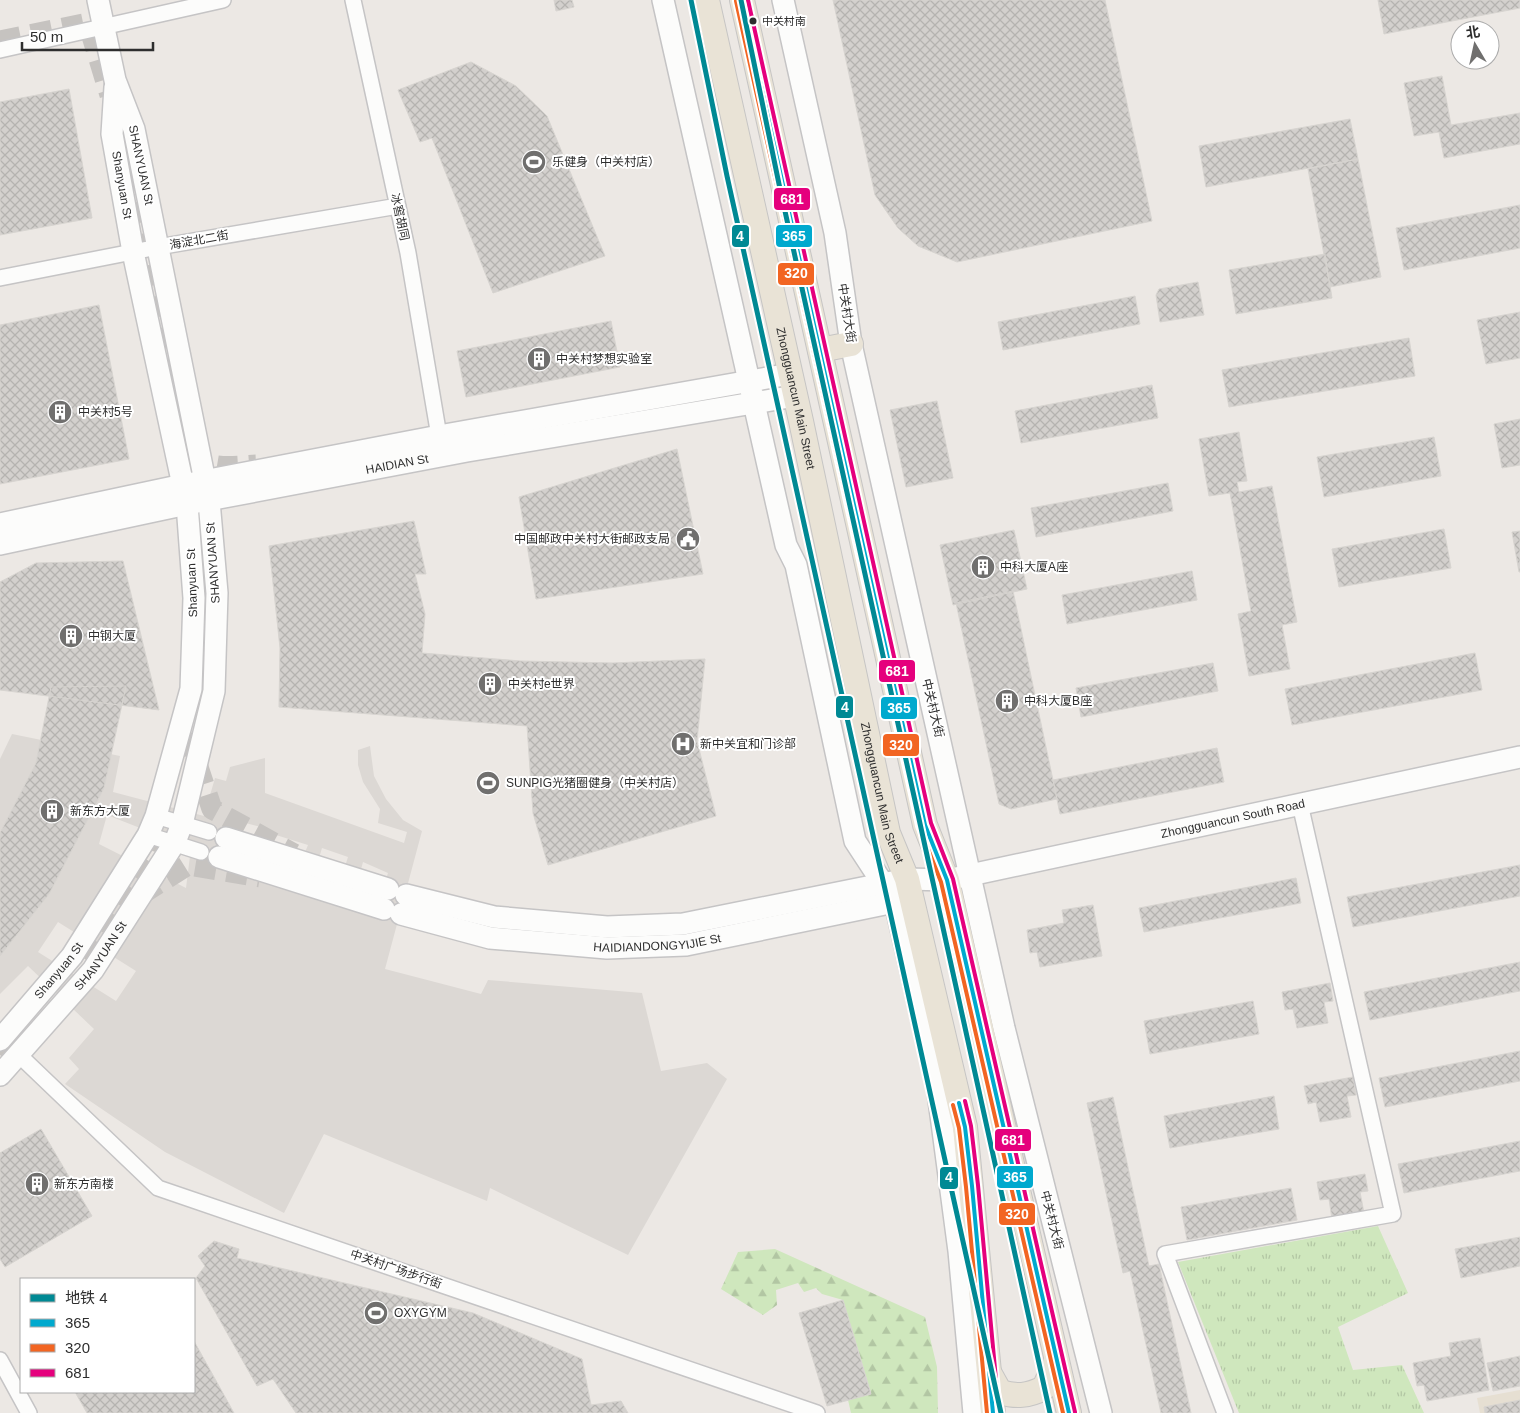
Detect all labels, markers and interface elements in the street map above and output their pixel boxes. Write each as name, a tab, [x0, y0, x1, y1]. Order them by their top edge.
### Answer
place label: 中关村南	[762, 15, 806, 27]
marker: 中关村南	[748, 16, 758, 26]
scale bar	[22, 20, 154, 52]
north arrow	[1450, 20, 1500, 70]
text: 北	[1465, 23, 1481, 41]
text: 50 m	[30, 28, 63, 45]
street label: SHANYUAN St	[126, 124, 156, 207]
sports icon: 乐健身（中关村店）	[521, 149, 547, 175]
street label: Shanyuan St	[109, 150, 135, 221]
place label: 乐健身（中关村店）	[552, 155, 660, 169]
line badge: 681	[773, 187, 811, 211]
text: 681	[780, 191, 804, 207]
street label: 冰窖胡同	[388, 192, 412, 242]
line badge: 4	[731, 224, 750, 248]
line badge: 365	[775, 224, 813, 248]
street label: 海淀北二街	[168, 228, 230, 252]
text: 4	[736, 228, 744, 244]
text: 365	[782, 228, 806, 244]
line badge: 320	[777, 262, 815, 286]
text: 320	[784, 265, 808, 281]
street label: 中关村大街	[835, 282, 859, 344]
street label: Zhongguancun Main Street	[773, 326, 818, 471]
building icon: 中关村梦想实验室	[526, 346, 552, 372]
place label: 中关村梦想实验室	[556, 352, 652, 366]
building icon: 中关村5号	[47, 399, 73, 425]
place label: 中关村5号	[78, 405, 133, 419]
street label: HAIDIAN St	[365, 451, 430, 477]
street label: SHANYUAN St	[203, 521, 223, 604]
public building icon: 中国邮政中关村大街邮政支局	[675, 526, 701, 552]
place label: 中国邮政中关村大街邮政支局	[514, 532, 670, 546]
street label: Shanyuan St	[184, 548, 200, 618]
building icon: 中科大厦A座	[970, 554, 996, 580]
place label: 中科大厦A座	[1000, 560, 1068, 574]
building icon: 中钢大厦	[58, 623, 84, 649]
place label: 中钢大厦	[88, 629, 136, 643]
line badge: 681	[878, 659, 916, 683]
text: 681	[885, 663, 909, 679]
building icon: 中关村e世界	[477, 671, 503, 697]
place label: 中关村e世界	[508, 677, 575, 691]
street label: 中关村大街	[919, 677, 947, 739]
building icon: 中科大厦B座	[994, 688, 1020, 714]
place label: 中科大厦B座	[1024, 694, 1092, 708]
line badge: 4	[835, 695, 854, 719]
line badge: 365	[880, 696, 918, 720]
text: 4	[841, 699, 849, 715]
text: 365	[887, 700, 911, 716]
street label: Zhongguancun Main Street	[858, 721, 907, 866]
hospital icon: 新中关宜和门诊部	[670, 731, 696, 757]
line badge: 320	[882, 733, 920, 757]
place label: 新中关宜和门诊部	[700, 737, 796, 751]
text: 320	[889, 737, 913, 753]
sports icon: SUNPIG光猪圈健身（中关村店）	[475, 770, 501, 796]
place label: SUNPIG光猪圈健身（中关村店）	[506, 776, 684, 790]
street label: Zhongguancun South Road	[1159, 796, 1306, 841]
building icon: 新东方大厦	[39, 798, 65, 824]
place label: 新东方大厦	[70, 804, 130, 818]
street label: SHANYUAN St	[71, 918, 130, 993]
street label: HAIDIANDONGYIJIE St	[593, 931, 723, 955]
street label: Shanyuan St	[32, 939, 86, 1002]
line badge: 681	[994, 1128, 1032, 1152]
text: 681	[1001, 1132, 1025, 1148]
line badge: 365	[996, 1165, 1034, 1189]
line badge: 4	[939, 1166, 959, 1190]
text: 4	[945, 1169, 953, 1185]
text: 365	[1003, 1169, 1027, 1185]
building icon: 新东方南楼	[24, 1171, 50, 1197]
place label: 新东方南楼	[54, 1177, 114, 1191]
street label: 中关村大街	[1038, 1189, 1066, 1251]
line badge: 320	[998, 1202, 1036, 1226]
text: 320	[1005, 1206, 1029, 1222]
street label: 中关村广场步行街	[348, 1247, 444, 1291]
legend	[20, 1278, 195, 1393]
text: 地铁 4	[65, 1289, 108, 1306]
sports icon: OXYGYM	[363, 1300, 389, 1326]
place label: OXYGYM	[394, 1306, 447, 1320]
text: 365	[65, 1314, 90, 1331]
text: 320	[65, 1339, 90, 1356]
text: 681	[65, 1364, 90, 1381]

